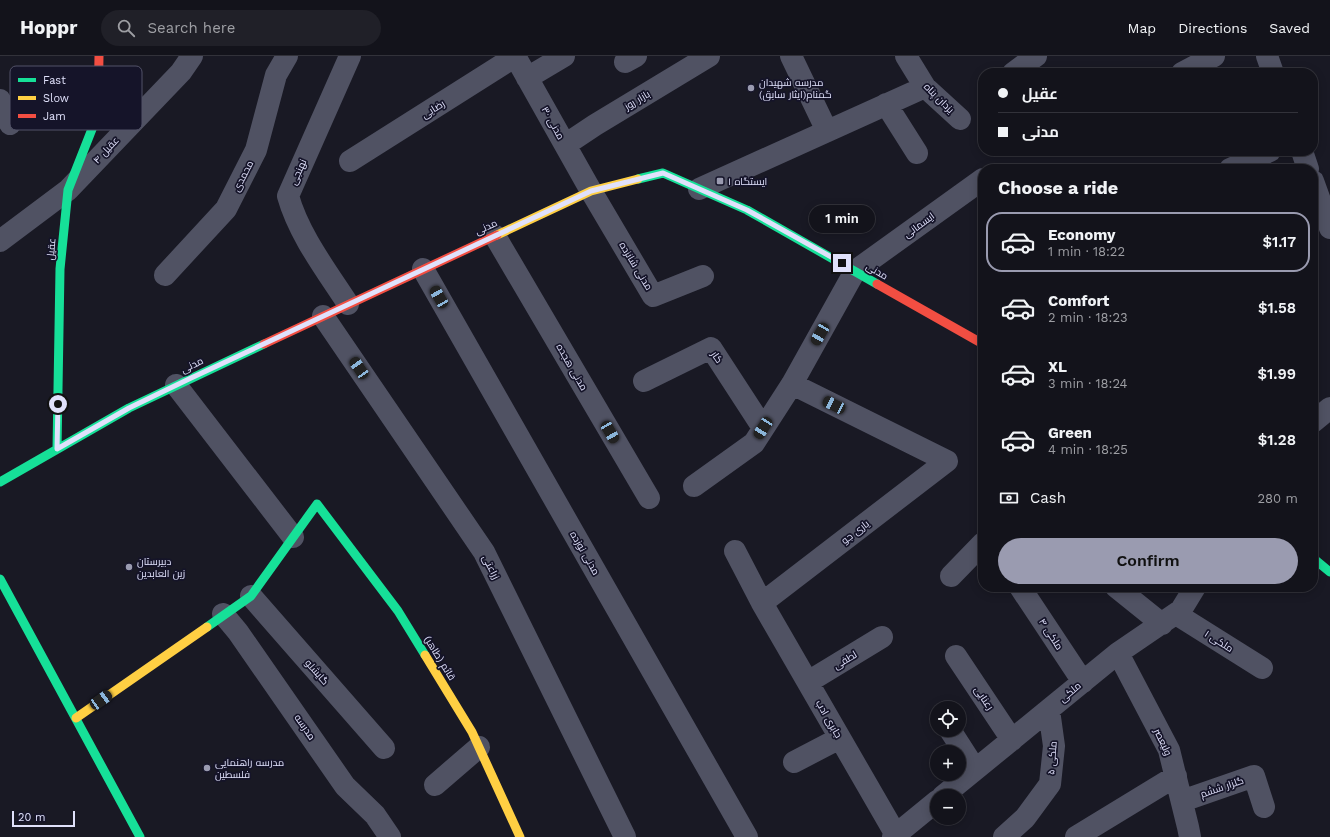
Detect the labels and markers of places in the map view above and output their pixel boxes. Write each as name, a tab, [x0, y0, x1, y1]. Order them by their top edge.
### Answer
place label: مدرسه شهیدان گمنام(ایثار سابق)	[759, 77, 832, 102]
marker: مدرسه شهیدان گمنام(ایثار سابق)	[746, 83, 756, 93]
marker: ایستگاه ۱	[715, 176, 725, 186]
place label: ایستگاه ۱	[728, 176, 767, 187]
place label: دبیرستان زین العابدین	[137, 556, 185, 580]
marker: دبیرستان زین العابدین	[124, 562, 134, 572]
place label: مدرسه راهنمایی فلسطین	[215, 757, 284, 781]
marker: مدرسه راهنمایی فلسطین	[202, 763, 212, 773]

